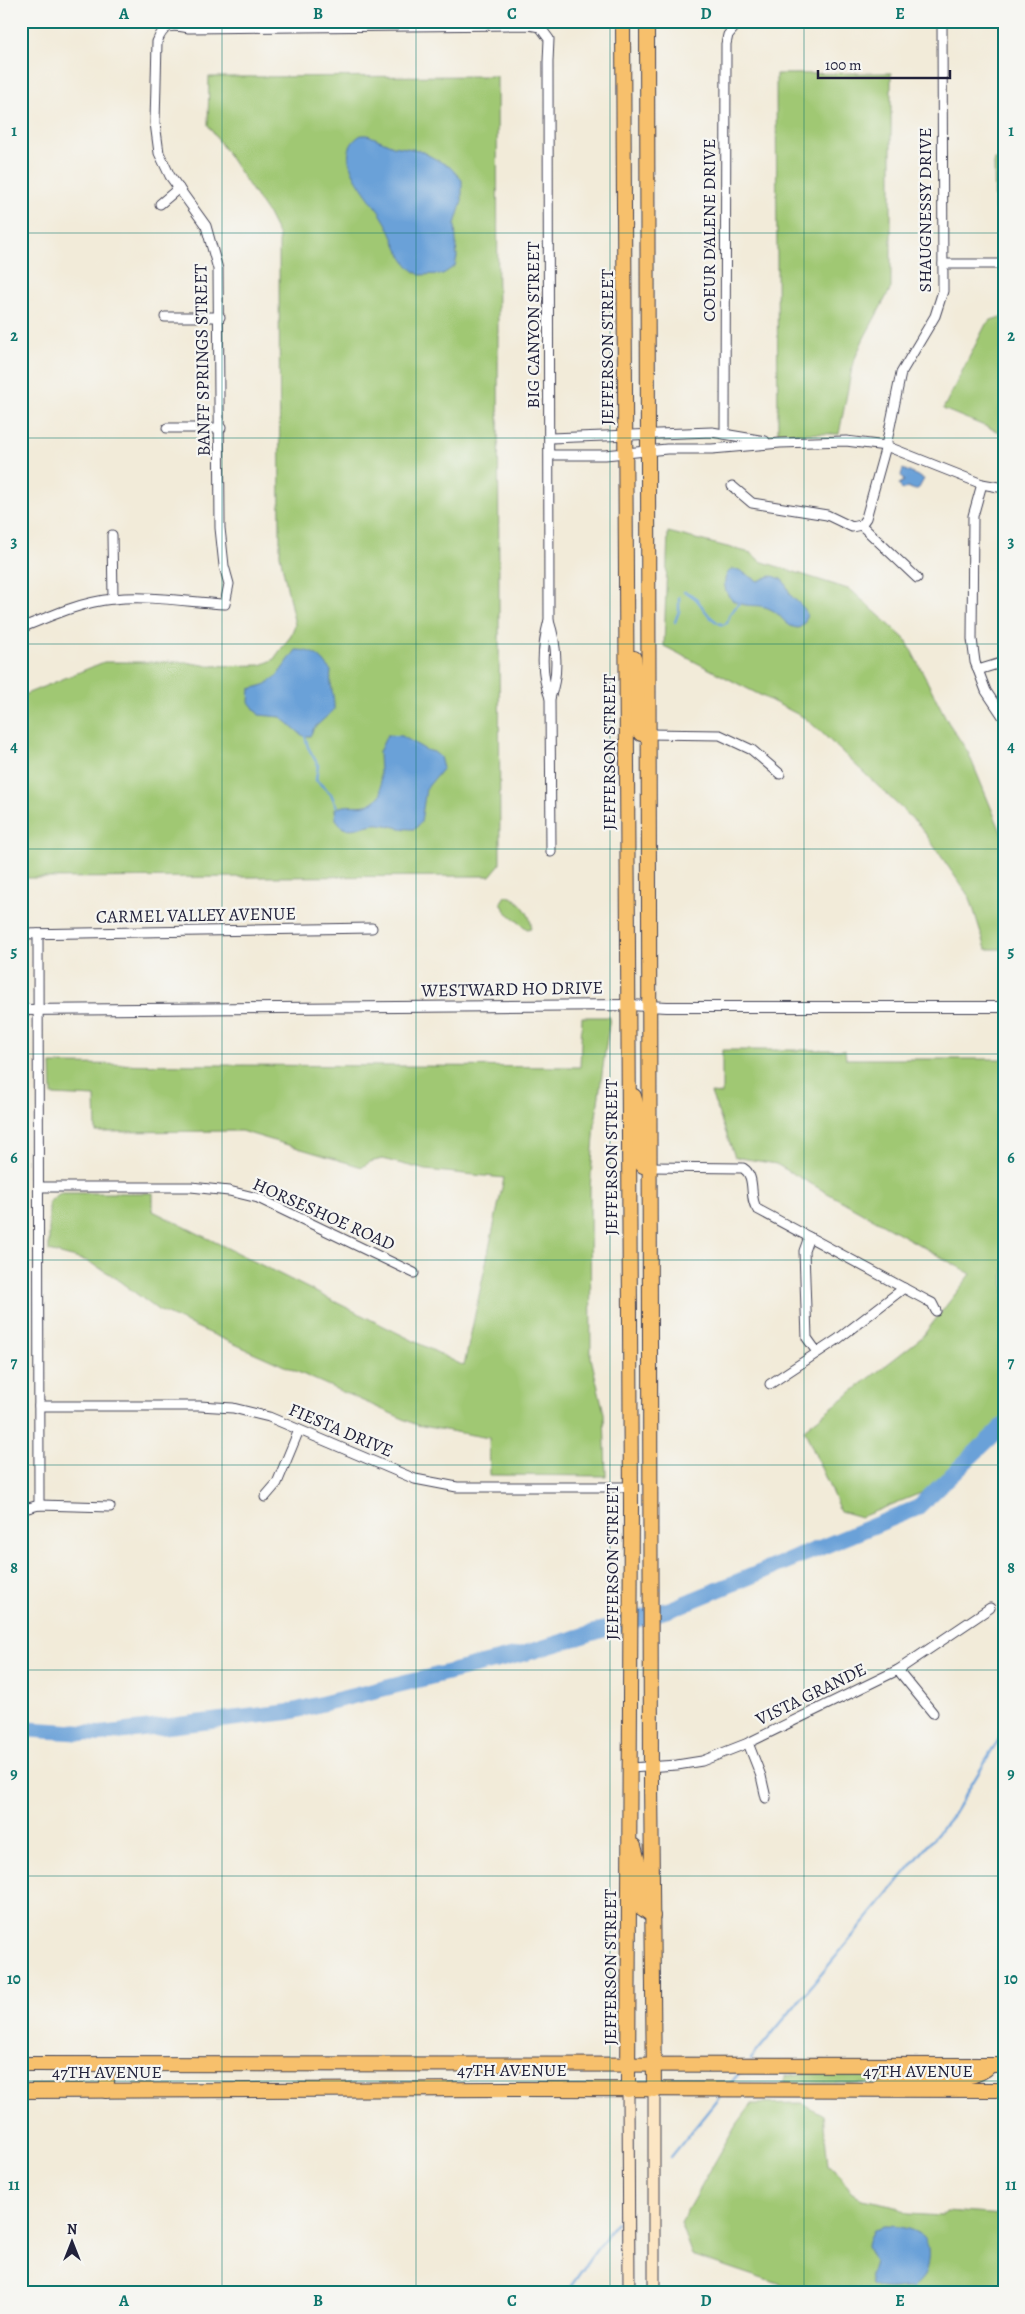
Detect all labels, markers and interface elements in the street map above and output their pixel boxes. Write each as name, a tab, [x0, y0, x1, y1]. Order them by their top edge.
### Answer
text: A	[118, 3, 130, 25]
text: B	[313, 3, 323, 25]
text: C	[507, 3, 517, 25]
text: D	[700, 3, 712, 25]
text: E	[895, 3, 905, 25]
scale bar	[818, 48, 950, 80]
text: 100 m	[825, 55, 862, 75]
text: 1	[11, 120, 17, 142]
text: 1	[1008, 120, 1014, 142]
street label: SHAUGNESSY DRIVE	[913, 127, 937, 293]
street label: COEUR D'ALENE DRIVE	[697, 138, 721, 322]
street label: BIG CANYON STREET	[521, 241, 545, 409]
street label: BANFF SPRINGS STREET	[188, 263, 216, 457]
street label: JEFFERSON STREET	[595, 269, 619, 425]
text: 2	[10, 325, 18, 347]
text: 2	[1007, 325, 1015, 347]
text: 3	[11, 531, 18, 553]
text: 3	[1008, 531, 1015, 553]
street label: JEFFERSON STREET	[597, 674, 621, 830]
text: 4	[10, 736, 18, 758]
text: 4	[1007, 736, 1015, 758]
street label: CARMEL VALLEY AVENUE	[96, 901, 296, 929]
text: 5	[11, 941, 18, 963]
text: 5	[1008, 941, 1015, 963]
street label: WESTWARD HO DRIVE	[420, 975, 603, 1003]
street label: JEFFERSON STREET	[599, 1079, 623, 1235]
text: 6	[10, 1147, 18, 1169]
text: 6	[1007, 1147, 1015, 1169]
street label: HORSESHOE ROAD	[249, 1172, 399, 1256]
text: 7	[11, 1352, 18, 1374]
text: 7	[1008, 1352, 1015, 1374]
street label: FIESTA DRIVE	[285, 1397, 397, 1463]
street label: JEFFERSON STREET	[600, 1484, 624, 1640]
text: 8	[10, 1557, 18, 1579]
text: 8	[1007, 1557, 1015, 1579]
street label: VISTA GRANDE	[751, 1657, 870, 1732]
text: 9	[10, 1763, 18, 1785]
text: 9	[1007, 1763, 1015, 1785]
street label: JEFFERSON STREET	[598, 1889, 622, 2045]
text: 10	[7, 1968, 21, 1990]
text: 10	[1004, 1968, 1018, 1990]
street label: 47TH AVENUE	[457, 2058, 567, 2082]
street label: 47TH AVENUE	[863, 2059, 973, 2083]
street label: 47TH AVENUE	[52, 2060, 162, 2084]
text: 11	[8, 2174, 20, 2196]
text: 11	[1005, 2174, 1017, 2196]
north arrow	[48, 2216, 98, 2266]
text: N	[67, 2220, 77, 2239]
text: A	[118, 2290, 130, 2312]
text: B	[313, 2290, 323, 2312]
text: C	[507, 2290, 517, 2312]
text: D	[700, 2290, 712, 2312]
text: E	[895, 2290, 905, 2312]

